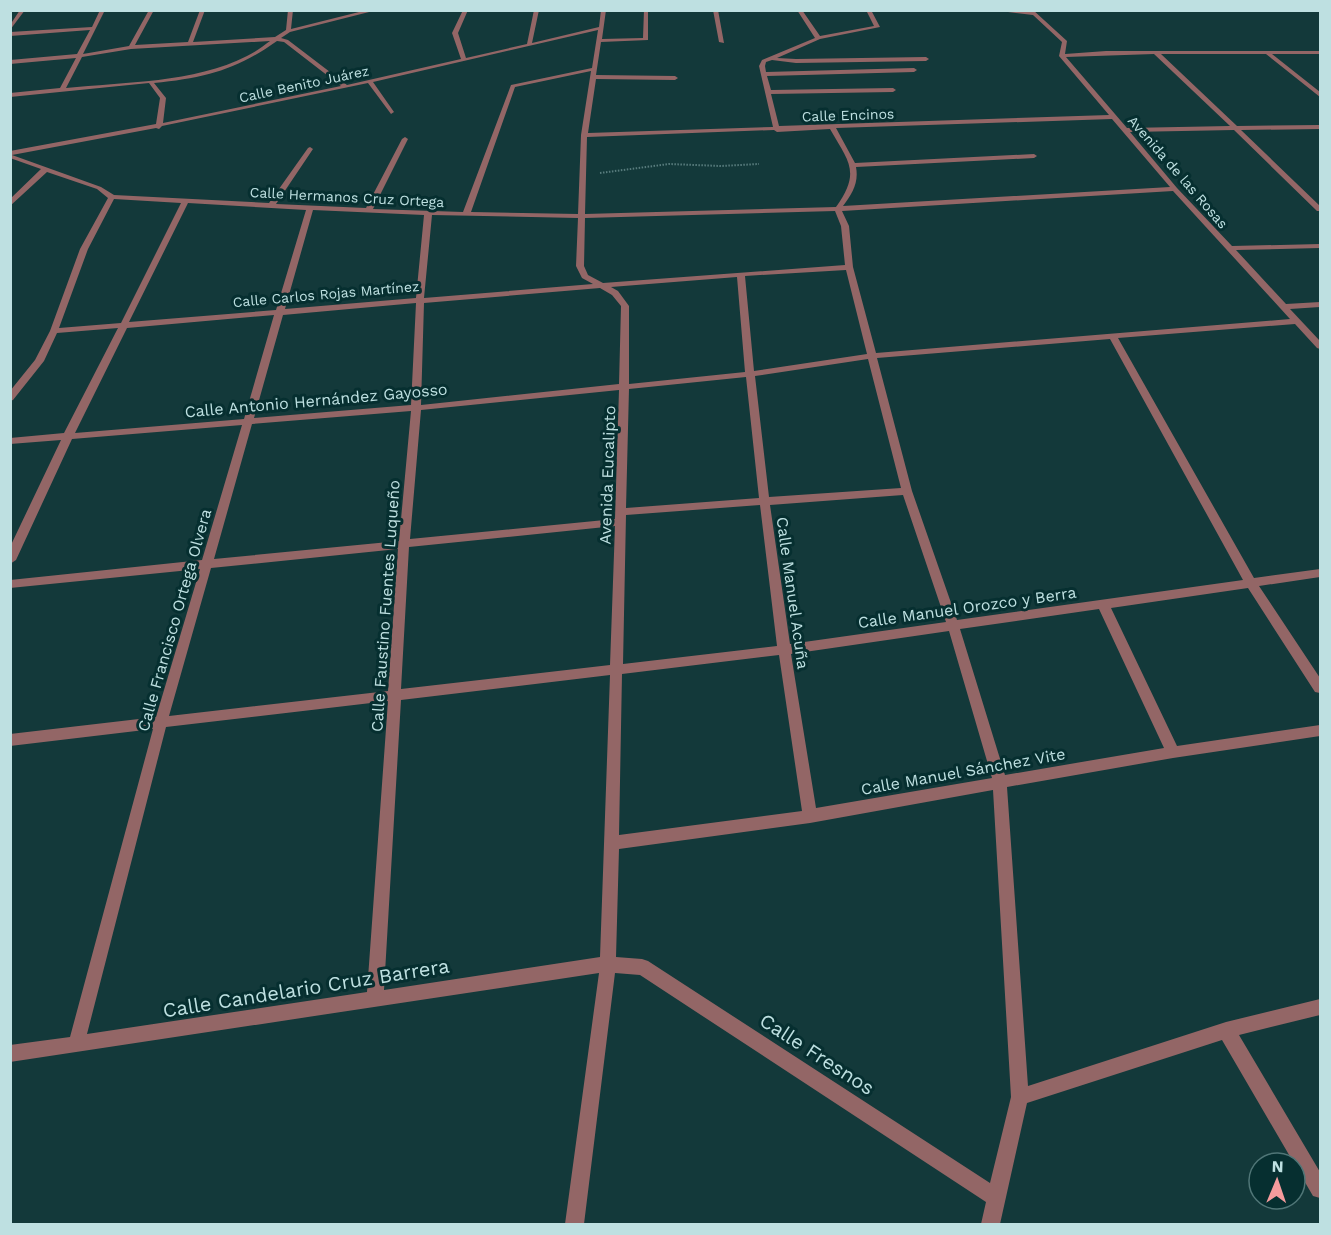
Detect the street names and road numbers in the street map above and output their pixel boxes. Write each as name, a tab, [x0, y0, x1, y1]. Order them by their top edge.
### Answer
street label: Calle Benito Juárez	[237, 62, 371, 106]
street label: Calle Encinos	[801, 105, 895, 125]
street label: Avenida de las Rosas	[1125, 112, 1231, 232]
street label: Calle Hermanos Cruz Ortega	[249, 184, 445, 210]
street label: Calle Carlos Rojas Martínez	[232, 278, 420, 310]
street label: Calle Antonio Hernández Gayosso	[184, 380, 448, 421]
street label: Avenida Eucalipto	[596, 405, 619, 545]
street label: Calle Faustino Fuentes Luqueño	[367, 479, 404, 733]
street label: Calle Francisco Ortega Olvera	[134, 507, 215, 734]
street label: Calle Manuel Acuña	[772, 516, 813, 670]
street label: Calle Manuel Orozco y Berra	[857, 583, 1078, 632]
street label: Calle Manuel Sánchez Vite	[859, 744, 1067, 799]
street label: Calle Candelario Cruz Barrera	[161, 953, 451, 1023]
street label: Calle Fresnos	[755, 1008, 879, 1100]

